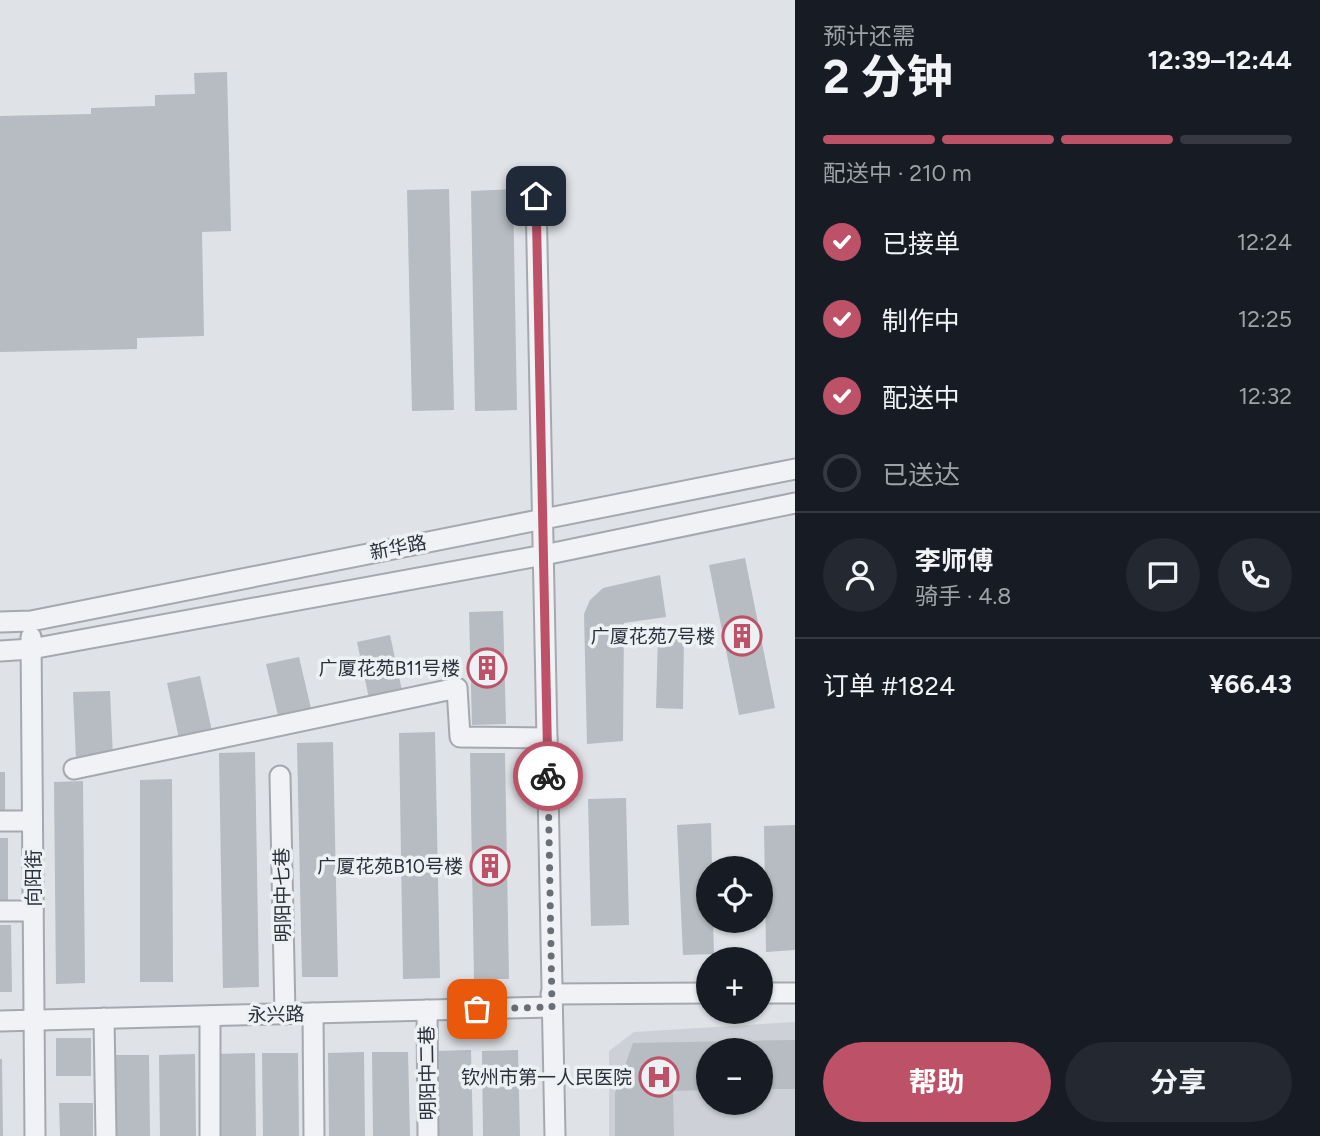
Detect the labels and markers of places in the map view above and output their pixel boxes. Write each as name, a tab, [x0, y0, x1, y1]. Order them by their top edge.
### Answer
pin	[506, 166, 566, 226]
building icon: 广厦花苑7号楼	[721, 615, 763, 657]
place label: 广厦花苑7号楼	[591, 625, 715, 648]
building icon: 广厦花苑B11号楼	[466, 647, 508, 689]
place label: 广厦花苑B11号楼	[319, 657, 460, 680]
building icon: 广厦花苑B10号楼	[469, 845, 511, 887]
place label: 广厦花苑B10号楼	[317, 855, 463, 878]
pin	[447, 979, 507, 1039]
hospital icon: 钦州市第一人民医院	[638, 1056, 680, 1098]
place label: 钦州市第一人民医院	[461, 1066, 632, 1089]

